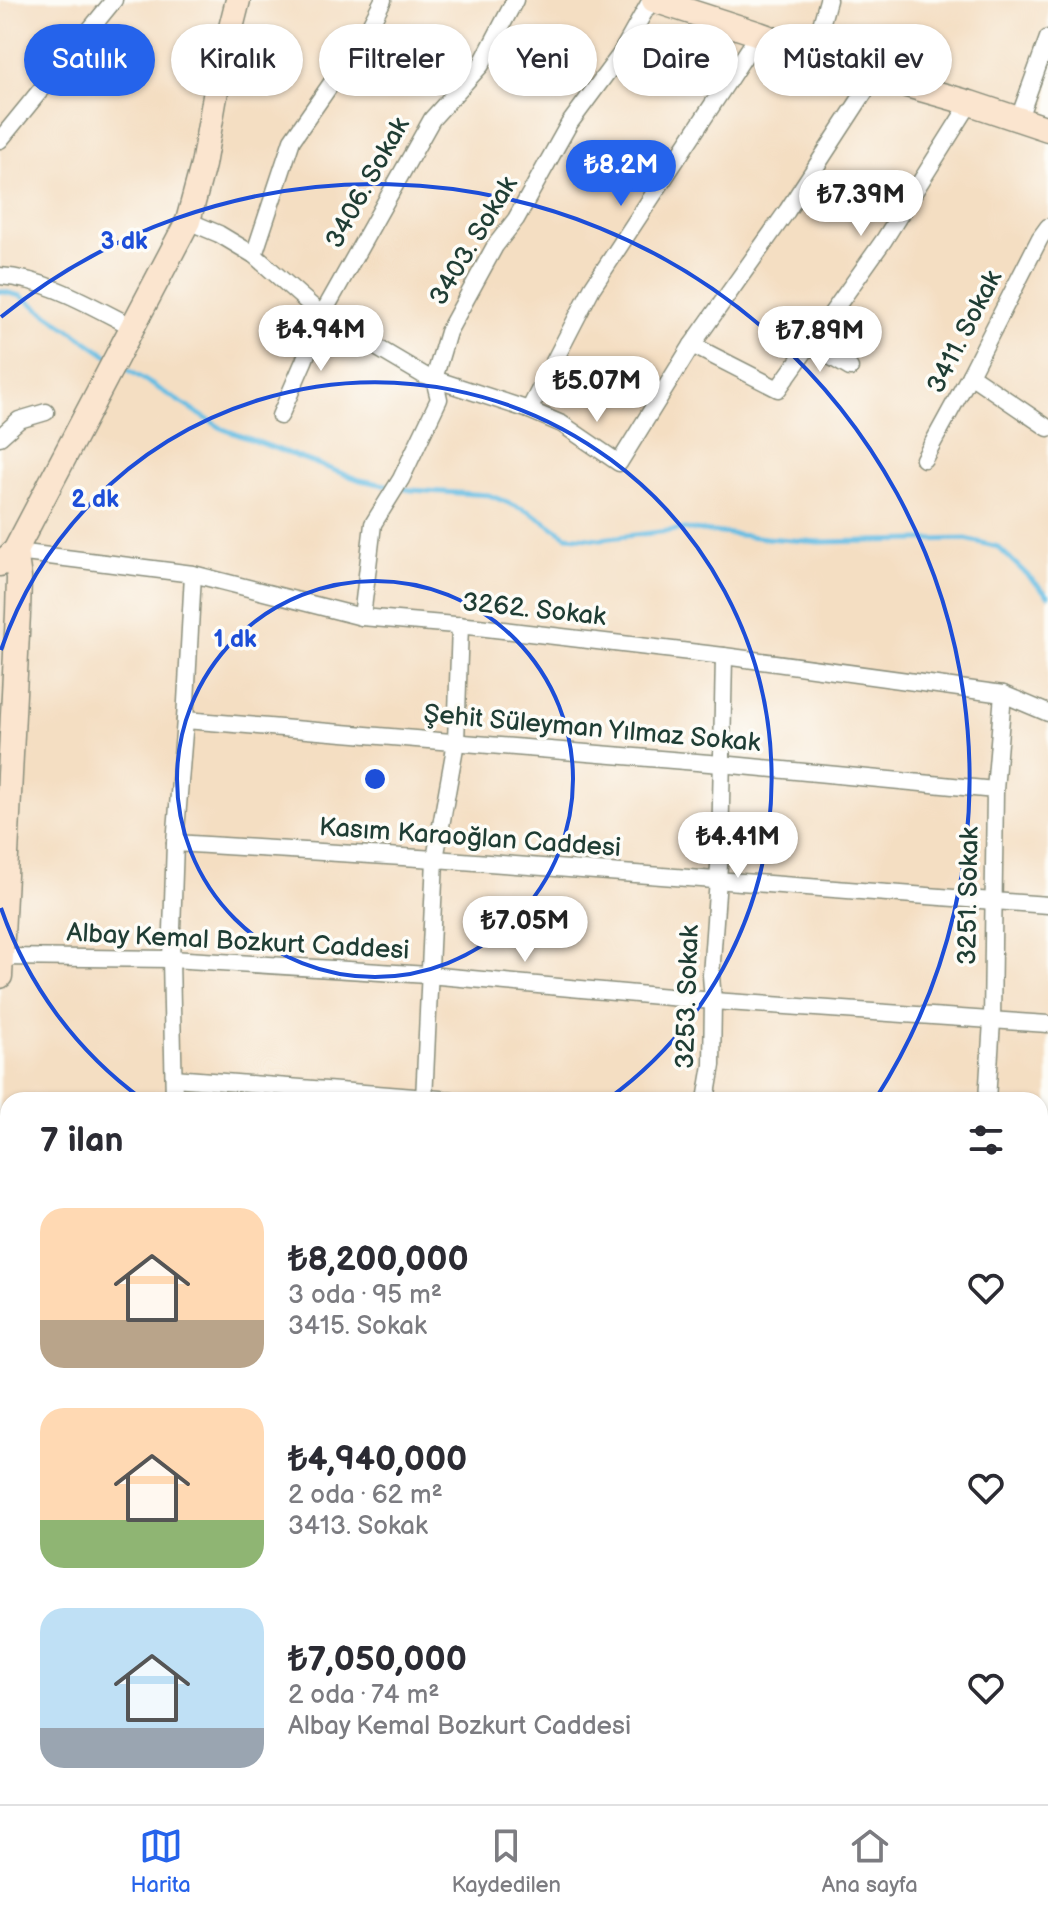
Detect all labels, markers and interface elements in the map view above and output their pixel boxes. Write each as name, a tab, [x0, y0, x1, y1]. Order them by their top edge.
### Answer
chip: Satılık	[24, 24, 155, 96]
chip: Kiralık	[171, 24, 303, 96]
chip: Filtreler	[319, 24, 472, 96]
chip: Yeni	[488, 24, 597, 96]
chip: Daire	[613, 24, 738, 96]
chip: Müstakil ev	[754, 24, 952, 96]
street label: 3406. Sokak	[319, 112, 417, 254]
pin: ₺8.2M	[565, 140, 677, 208]
text: ₺8.2M	[584, 150, 658, 181]
pin: ₺7.39M	[796, 170, 926, 238]
street label: 3403. Sokak	[423, 171, 525, 311]
text: ₺7.39M	[817, 180, 905, 211]
text: 3 dk	[100, 227, 148, 256]
street label: 3411. Sokak	[921, 265, 1009, 399]
pin: ₺4.94M	[256, 305, 386, 373]
pin: ₺7.89M	[755, 306, 885, 374]
text: ₺4.94M	[277, 315, 365, 346]
text: ₺7.89M	[776, 316, 864, 347]
pin: ₺5.07M	[532, 356, 662, 424]
text: ₺5.07M	[553, 366, 641, 397]
text: 2 dk	[71, 485, 119, 514]
street label: 3262. Sokak	[461, 587, 608, 633]
text: 1 dk	[213, 625, 257, 654]
street label: Şehit Süleyman Yılmaz Sokak	[422, 699, 762, 759]
centre of rings	[361, 765, 389, 793]
street label: Kasım Karaoğlan Caddesi	[318, 812, 622, 864]
pin: ₺4.41M	[673, 812, 803, 880]
text: ₺4.41M	[696, 822, 780, 853]
street label: 3251. Sokak	[952, 826, 986, 965]
pin: ₺7.05M	[460, 896, 590, 964]
text: ₺7.05M	[481, 906, 569, 937]
street label: Albay Kemal Bozkurt Caddesi	[66, 918, 410, 966]
street label: 3253. Sokak	[670, 924, 706, 1070]
icon: filters	[964, 1118, 1008, 1162]
text: 7 ilan	[40, 1120, 123, 1161]
text: ₺8,200,000	[288, 1239, 469, 1280]
icon: home	[104, 1240, 200, 1336]
icon: heart	[964, 1266, 1008, 1310]
text: 3 oda · 95 m²	[288, 1280, 442, 1311]
text: 3415. Sokak	[288, 1311, 427, 1342]
text: ₺4,940,000	[288, 1439, 467, 1480]
icon: home	[104, 1440, 200, 1536]
icon: heart	[964, 1466, 1008, 1510]
text: 2 oda · 62 m²	[288, 1480, 443, 1511]
text: 3413. Sokak	[288, 1511, 428, 1542]
text: ₺7,050,000	[288, 1639, 467, 1680]
icon: home	[104, 1640, 200, 1736]
icon: heart	[964, 1666, 1008, 1710]
text: 2 oda · 74 m²	[288, 1680, 439, 1711]
text: Albay Kemal Bozkurt Caddesi	[288, 1711, 631, 1742]
tab: Harita	[130, 1824, 191, 1899]
tab: Kaydedilen	[451, 1824, 561, 1899]
tab: Ana sayfa	[822, 1824, 918, 1899]

